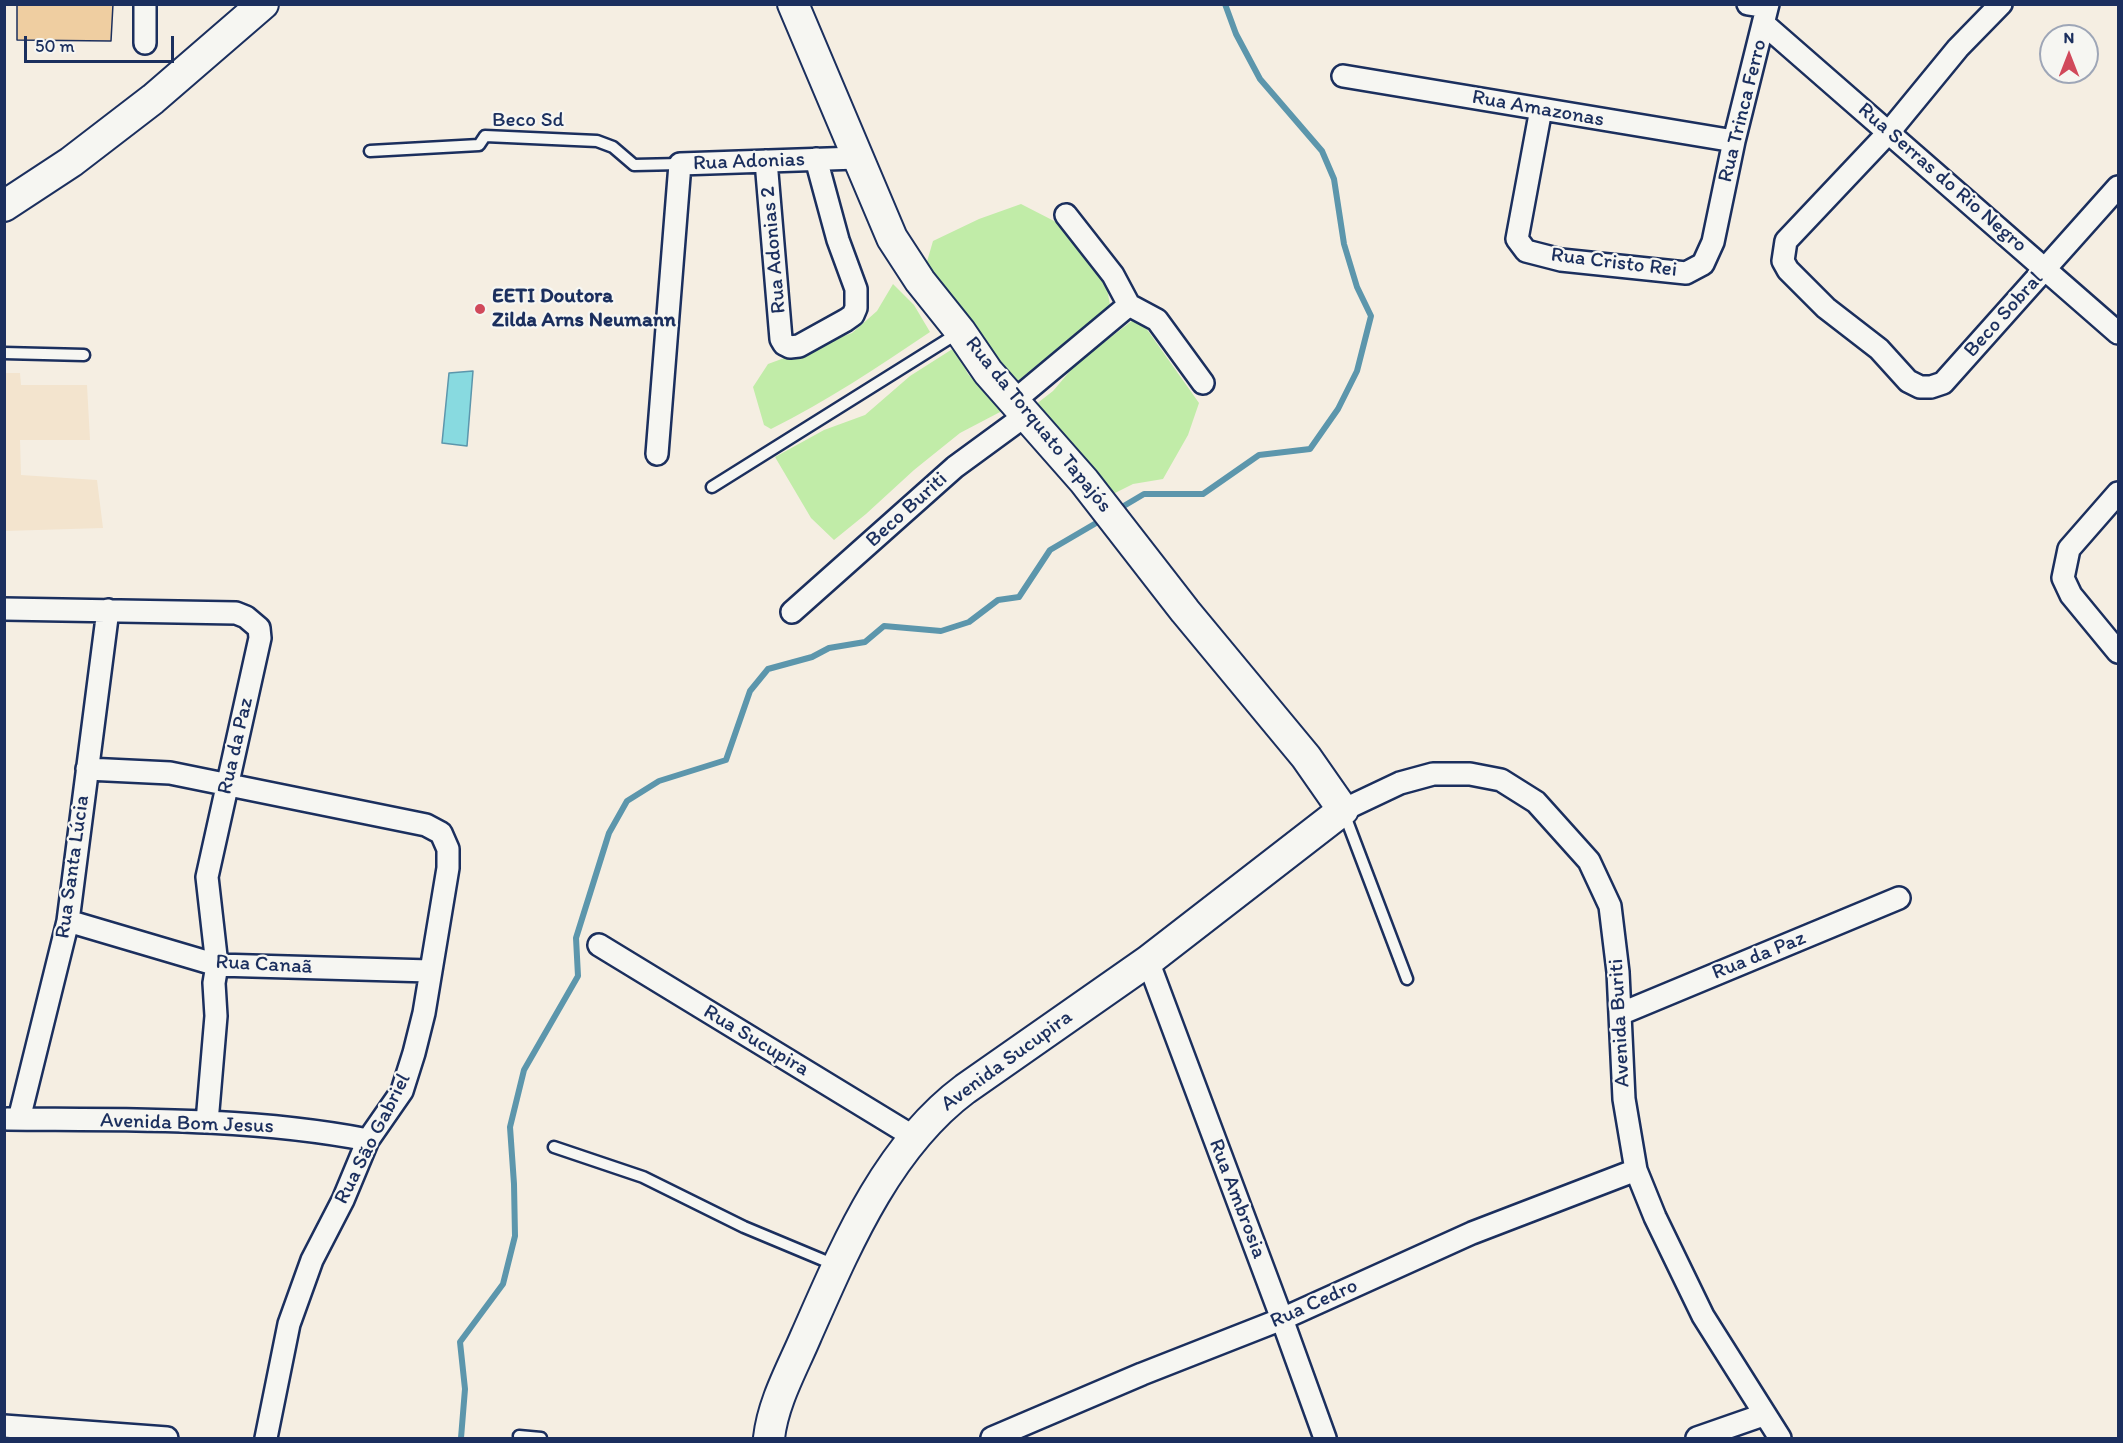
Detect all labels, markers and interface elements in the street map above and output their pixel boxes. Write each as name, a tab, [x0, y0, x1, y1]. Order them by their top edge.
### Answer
scale bar	[27, 24, 177, 62]
north arrow	[2039, 24, 2099, 84]
text: N	[2064, 28, 2074, 47]
text: 50 m	[35, 35, 75, 57]
street label: Rua Trinca Ferro	[1713, 37, 1773, 185]
street label: Rua Amazonas	[1470, 85, 1606, 133]
street label: Rua Serras do Rio Negro	[1852, 98, 2032, 258]
street label: Beco Sd	[492, 108, 564, 134]
street label: Rua Adonias	[693, 147, 805, 177]
street label: Rua Adonias 2	[756, 185, 792, 315]
street label: Rua Cristo Rei	[1549, 243, 1679, 283]
street label: Beco Sobral	[1959, 267, 2049, 363]
place label: EETI Doutora Zilda Arns Neumann	[492, 284, 676, 334]
marker: EETI Doutora Zilda Arns Neumann	[473, 302, 487, 316]
street label: Rua da Torquato Tapajós	[959, 332, 1117, 518]
street label: Beco Buriti	[861, 467, 953, 553]
street label: Rua da Paz	[213, 695, 259, 797]
street label: Rua Santa Lúcia	[50, 794, 96, 940]
street label: Rua da Paz	[1709, 926, 1809, 986]
street label: Rua Canaã	[215, 950, 313, 980]
street label: Avenida Buriti	[1604, 958, 1636, 1088]
street label: Rua Sucupira	[698, 1000, 814, 1082]
street label: Avenida Sucupira	[936, 1005, 1078, 1117]
street label: Rua São Gabriel	[329, 1069, 417, 1209]
street label: Avenida Bom Jesus	[100, 1108, 274, 1140]
street label: Rua Ambrosia	[1203, 1136, 1271, 1262]
street label: Rua Cedro	[1266, 1274, 1362, 1334]

